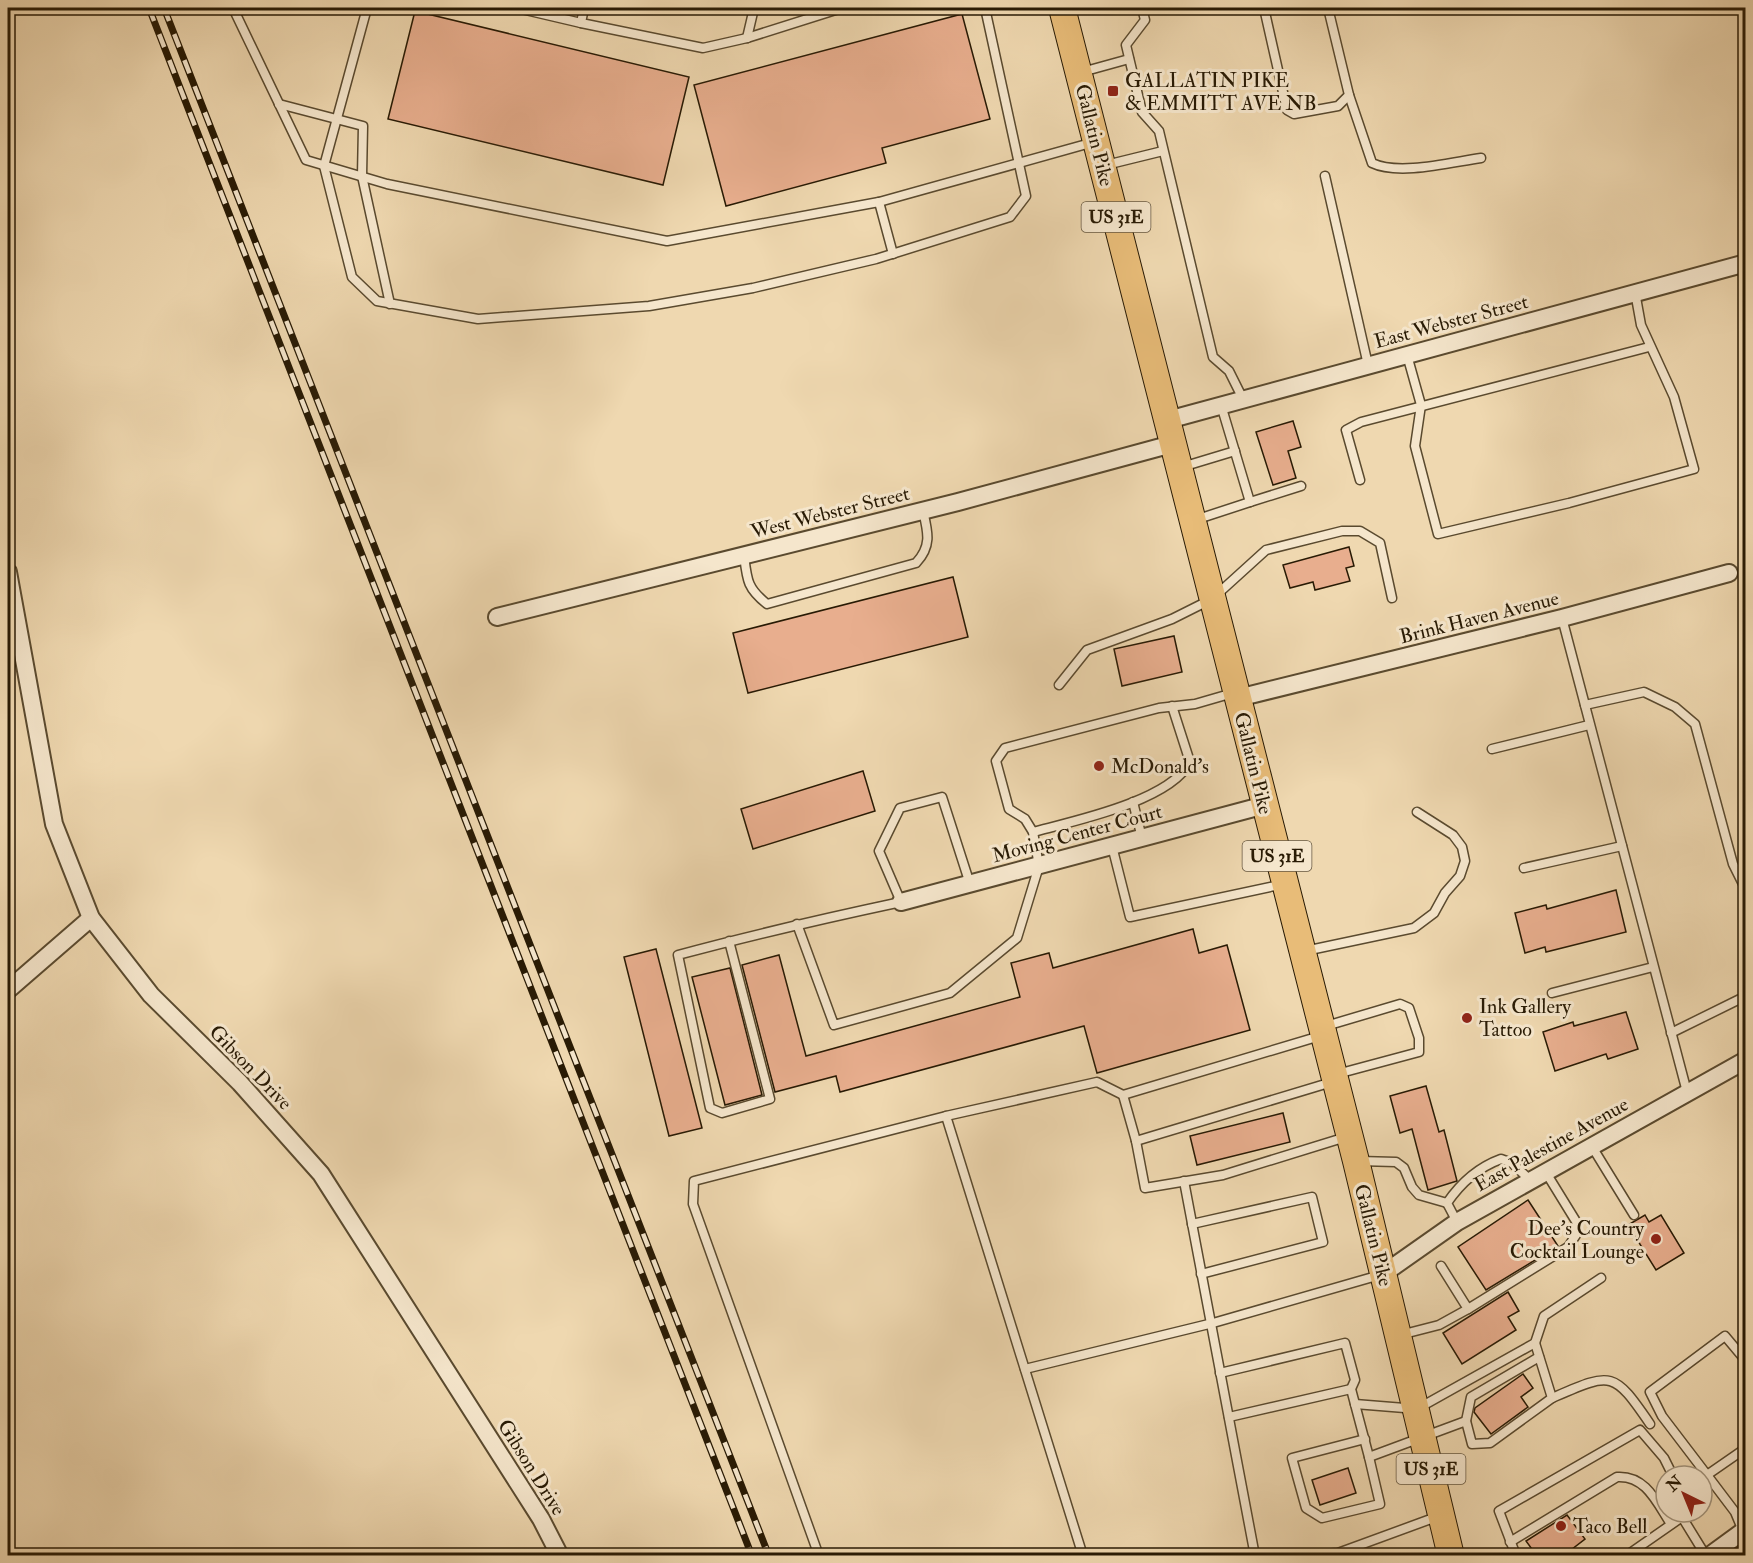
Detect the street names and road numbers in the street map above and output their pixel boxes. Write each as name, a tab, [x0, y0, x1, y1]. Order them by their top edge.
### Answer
street label: Gallatin Pike	[1070, 81, 1119, 189]
road number: US 31E	[1082, 202, 1150, 232]
street label: East Webster Street	[1371, 289, 1531, 354]
street label: West Webster Street	[747, 481, 913, 545]
street label: Brink Haven Avenue	[1397, 586, 1561, 649]
street label: Gallatin Pike	[1229, 709, 1278, 817]
street label: Moving Center Court	[989, 799, 1165, 868]
road number: US 31E	[1242, 841, 1312, 871]
street label: Gibson Drive	[204, 1020, 297, 1115]
street label: East Palestine Avenue	[1470, 1092, 1633, 1197]
street label: Gallatin Pike	[1349, 1181, 1398, 1289]
street label: Gibson Drive	[492, 1415, 571, 1520]
road number: US 31E	[1396, 1454, 1466, 1484]

